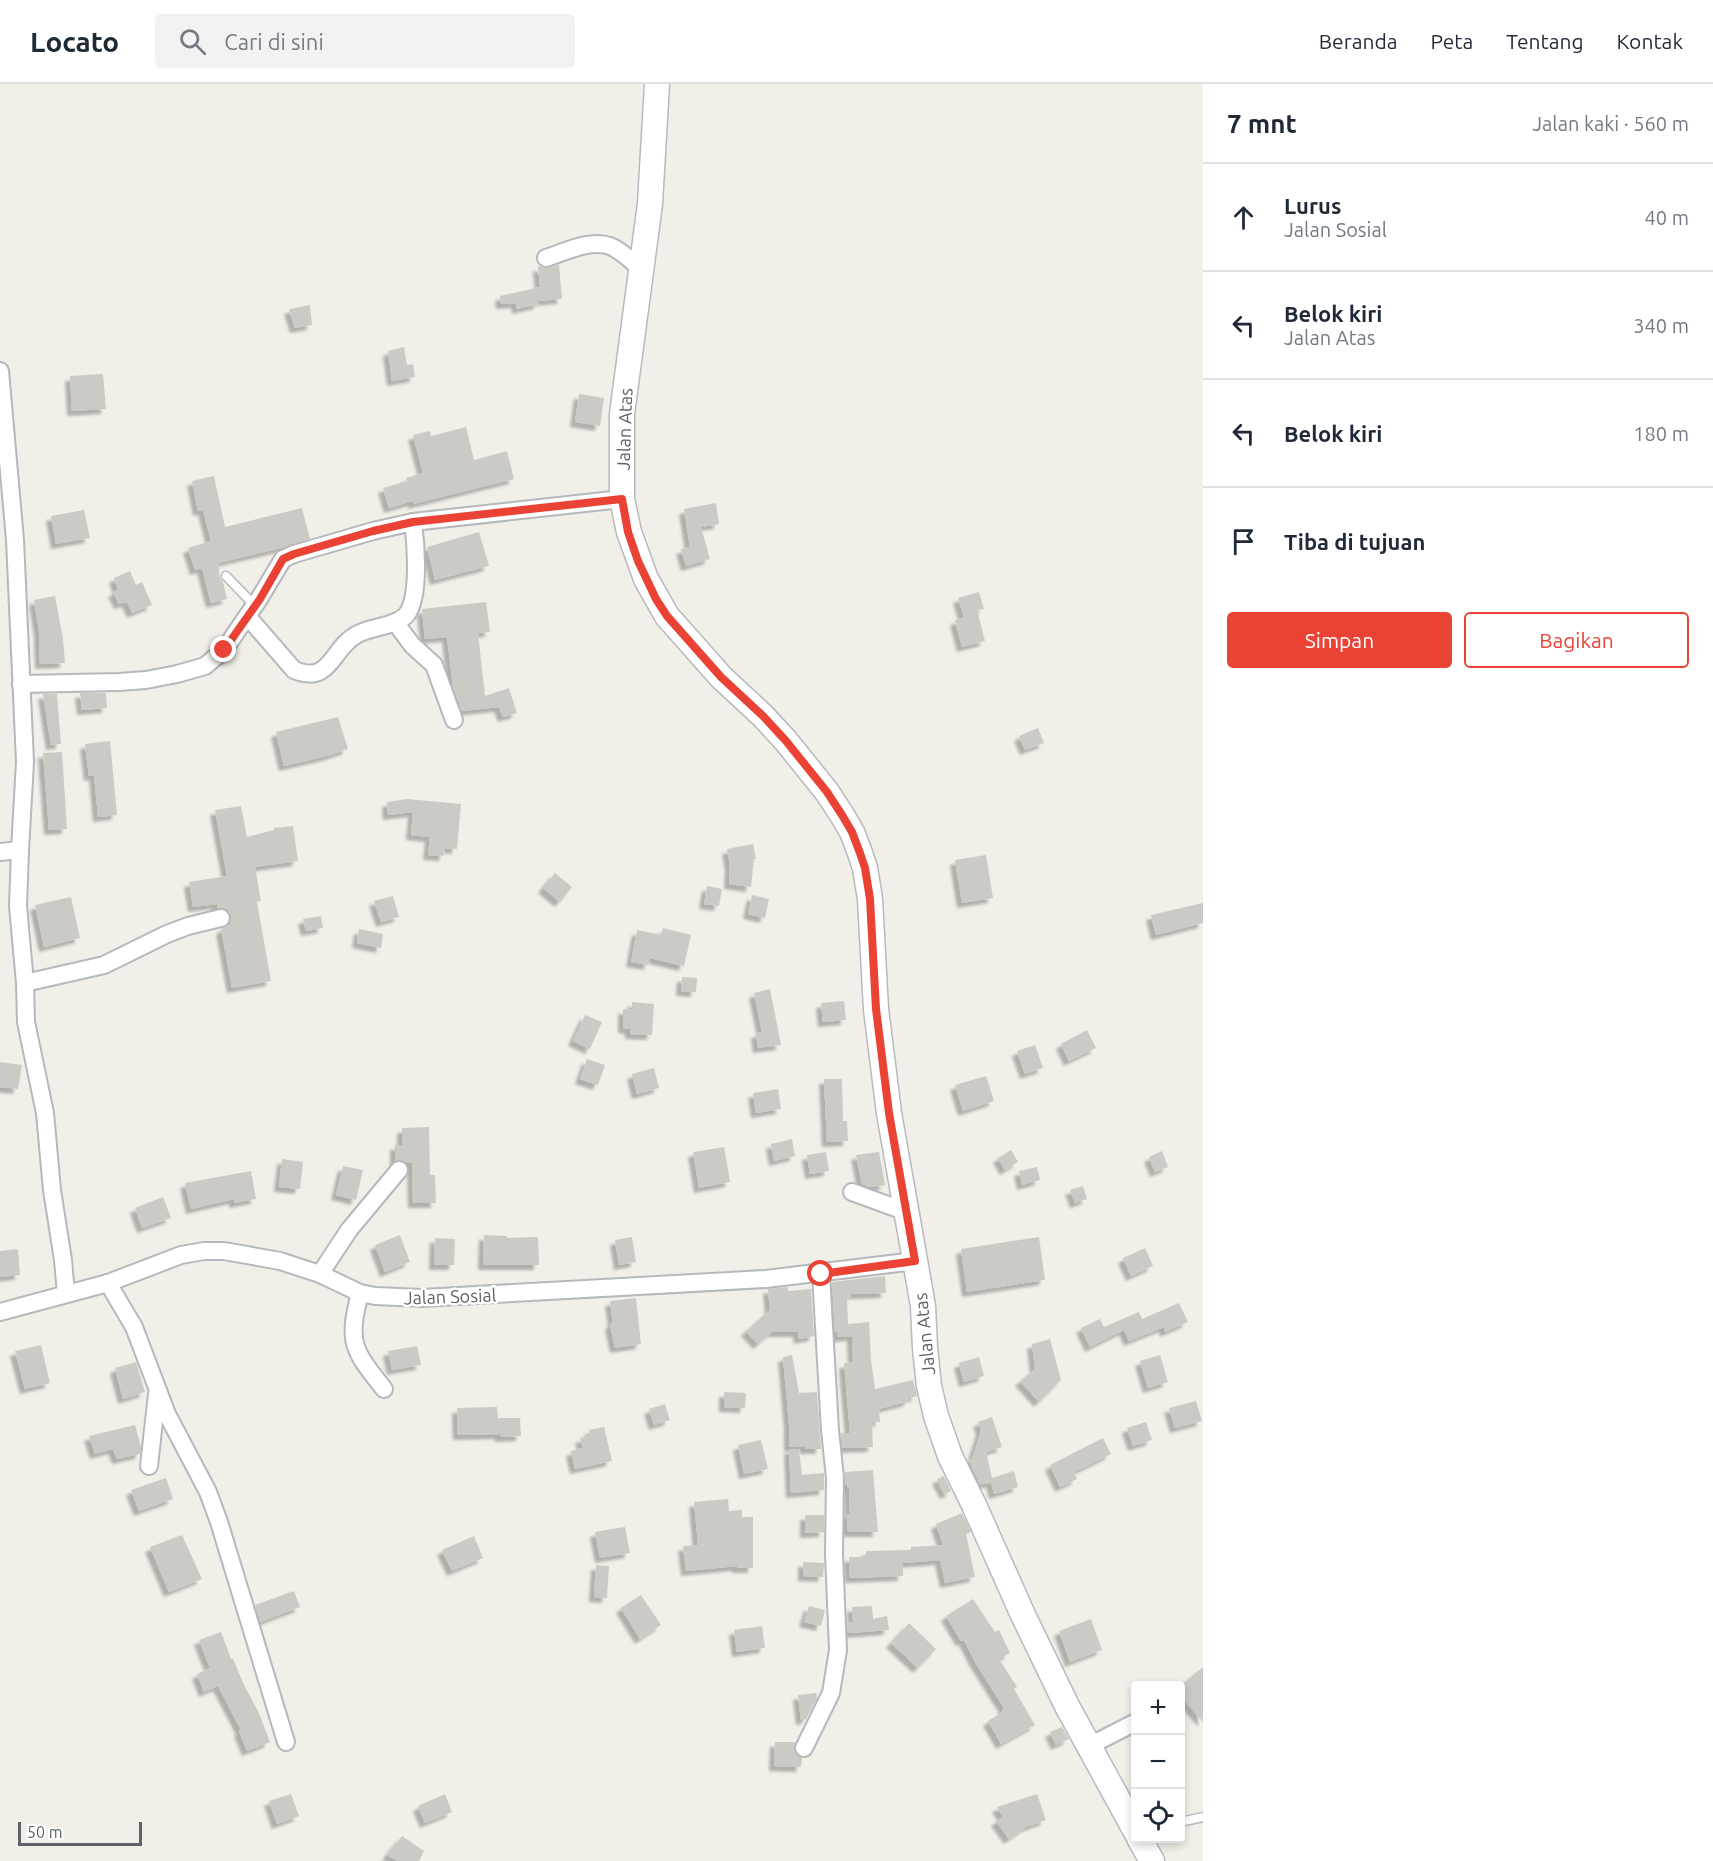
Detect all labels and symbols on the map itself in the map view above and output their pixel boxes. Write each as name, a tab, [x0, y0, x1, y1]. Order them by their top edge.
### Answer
street label: Jalan Atas	[613, 387, 635, 470]
route end	[210, 636, 236, 662]
route start	[807, 1260, 833, 1286]
street label: Jalan Sosial	[403, 1284, 497, 1308]
street label: Jalan Atas	[910, 1292, 938, 1376]
scale bar	[18, 1819, 142, 1846]

